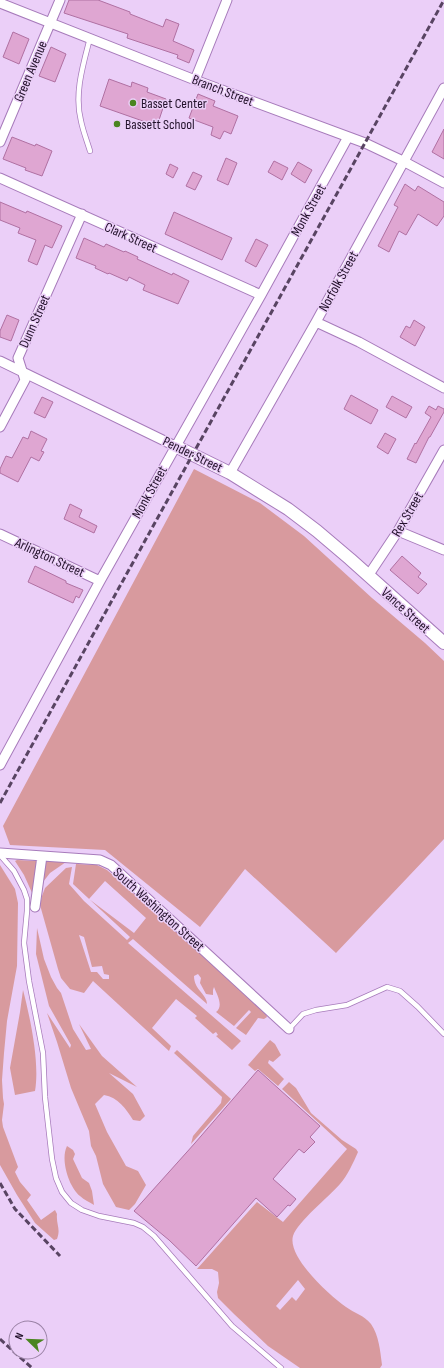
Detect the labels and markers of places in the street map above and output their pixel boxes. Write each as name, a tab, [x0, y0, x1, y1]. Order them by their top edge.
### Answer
place label: Basset Center	[141, 95, 207, 112]
marker: Basset Center	[128, 98, 138, 108]
place label: Bassett School	[125, 116, 195, 133]
marker: Bassett School	[112, 119, 122, 129]

